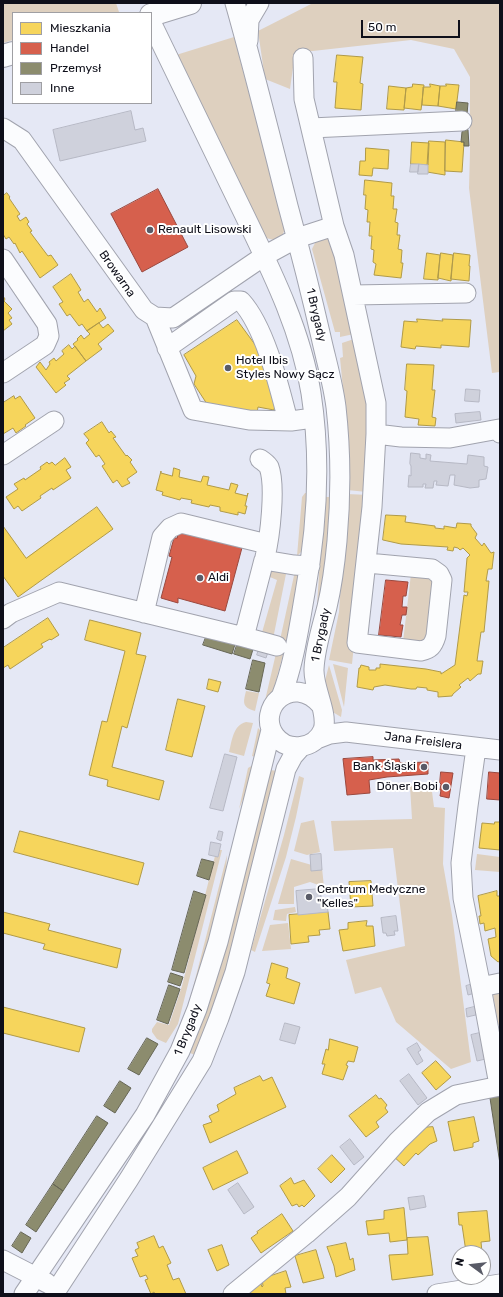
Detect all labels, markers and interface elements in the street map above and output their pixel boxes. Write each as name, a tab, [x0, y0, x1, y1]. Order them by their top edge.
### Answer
legend	[12, 12, 152, 104]
scale bar	[363, 12, 462, 38]
text: 50 m	[368, 20, 396, 34]
text: Mieszkania	[50, 21, 111, 35]
text: Handel	[50, 41, 89, 55]
text: Przemysł	[50, 61, 101, 75]
text: Inne	[50, 81, 75, 95]
place label: Renault Lisowski	[158, 223, 251, 237]
marker: Renault Lisowski	[145, 225, 155, 235]
street label: Browarna	[96, 248, 138, 300]
street label: 1 Brygady	[303, 287, 329, 343]
place label: Hotel Ibis Styles Nowy Sącz	[236, 354, 335, 382]
marker: Hotel Ibis Styles Nowy Sącz	[223, 363, 233, 373]
place label: Aldi	[208, 571, 229, 585]
marker: Aldi	[195, 573, 205, 583]
street label: 1 Brygady	[308, 607, 334, 663]
street label: Jana Freislera	[383, 729, 463, 753]
place label: Bank Śląski	[353, 760, 416, 774]
marker: Bank Śląski	[419, 762, 429, 772]
place label: Döner Bobi	[376, 780, 438, 794]
marker: Döner Bobi	[441, 782, 451, 792]
place label: Centrum Medyczne "Kelles"	[317, 883, 426, 911]
marker: Centrum Medyczne "Kelles"	[304, 892, 314, 902]
street label: 1 Brygady	[171, 1002, 205, 1058]
north arrow	[451, 1245, 491, 1285]
text: N	[453, 1257, 467, 1268]

